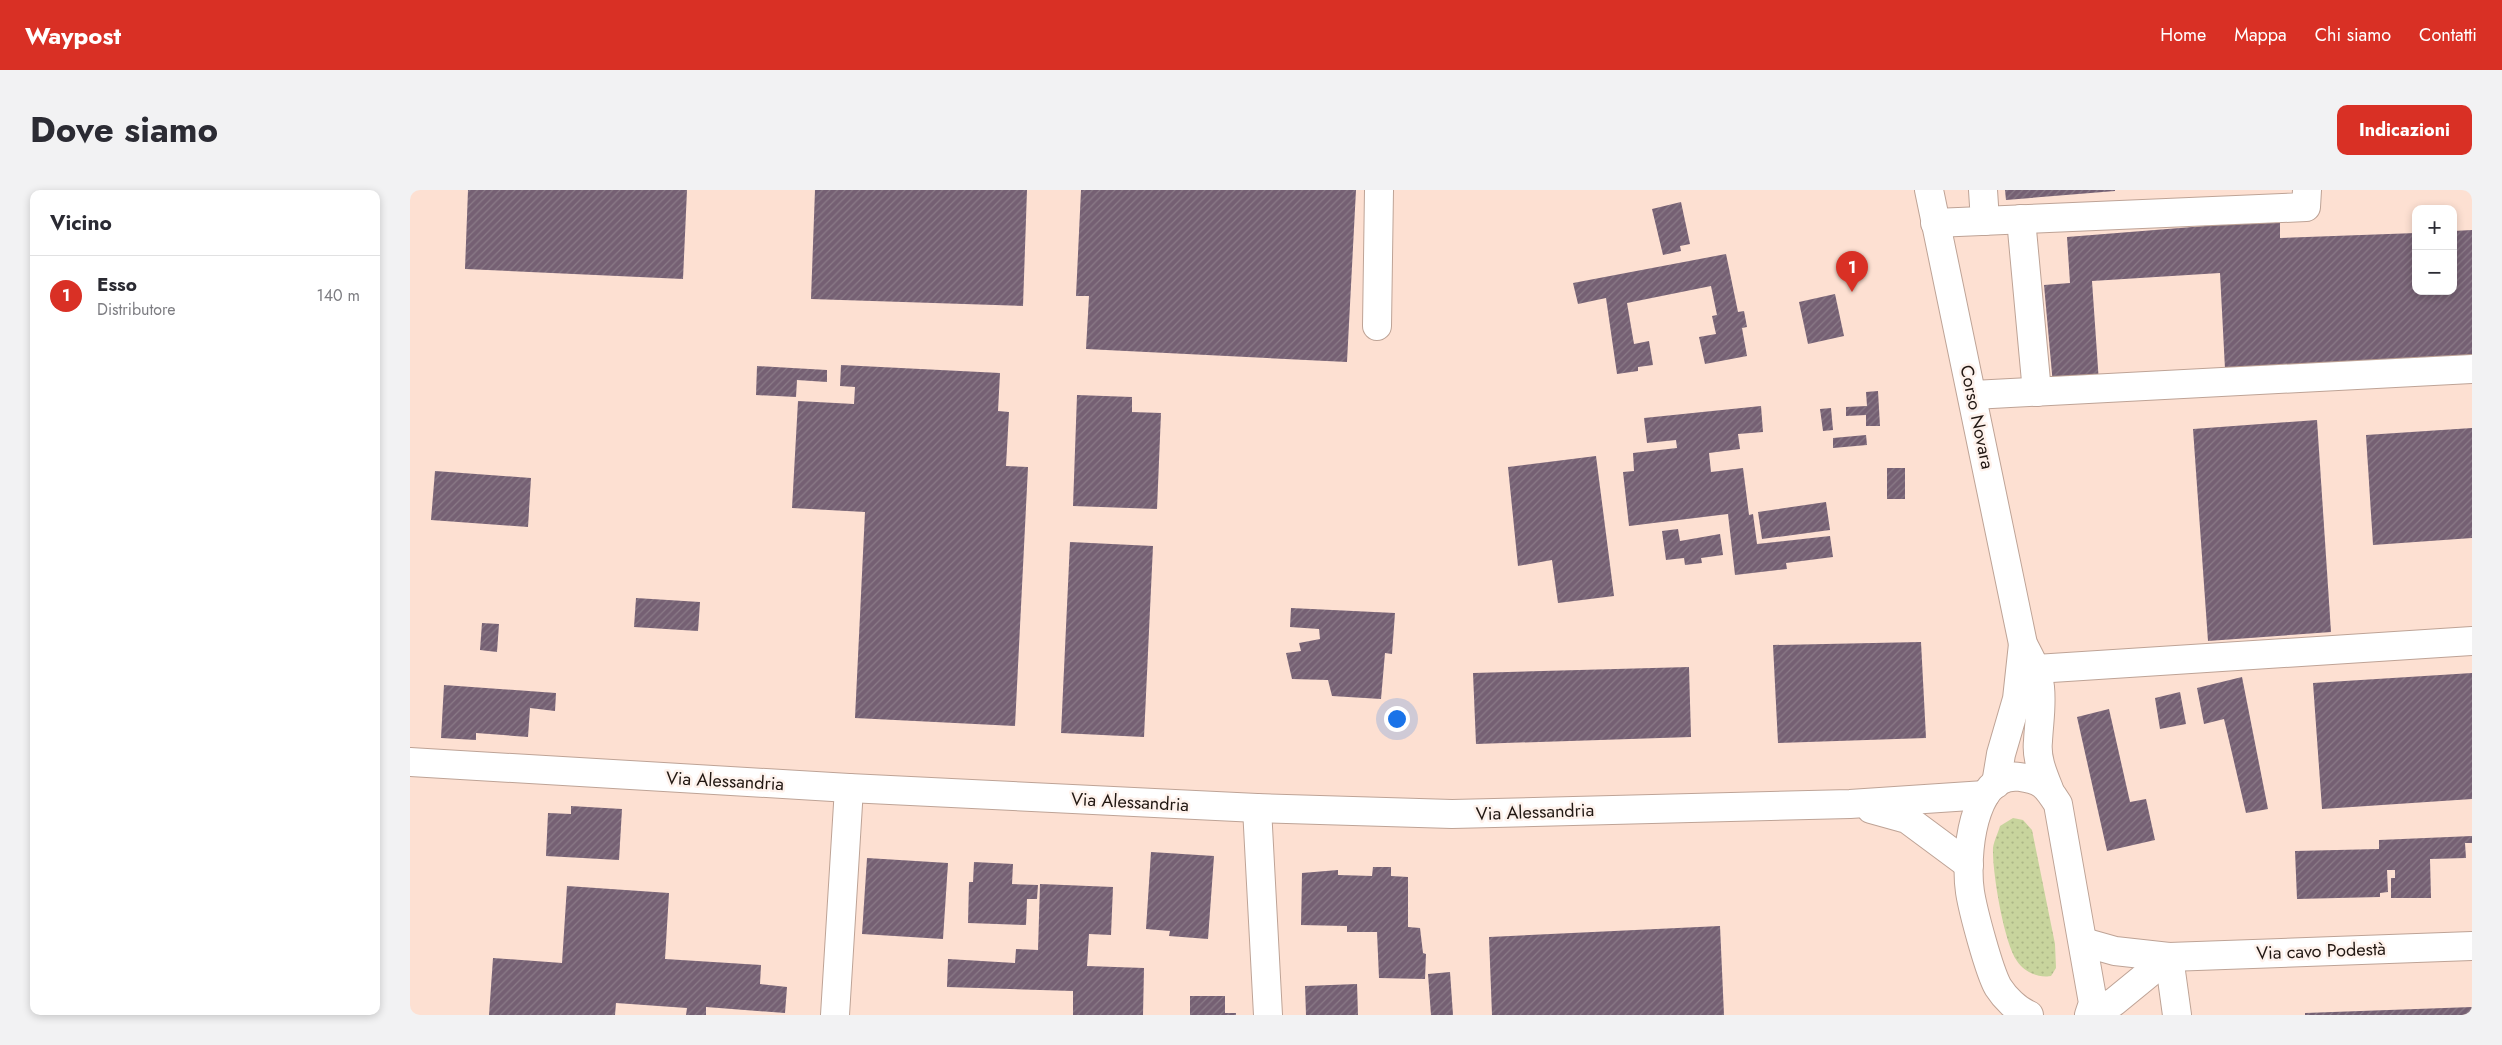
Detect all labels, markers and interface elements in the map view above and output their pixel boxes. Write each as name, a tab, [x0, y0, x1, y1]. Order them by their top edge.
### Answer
text: Waypost	[25, 18, 121, 53]
text: Home	[2160, 22, 2206, 48]
text: Mappa	[2234, 22, 2287, 48]
text: Chi siamo	[2315, 22, 2391, 48]
text: Contatti	[2419, 22, 2477, 48]
text: Dove siamo	[30, 105, 218, 155]
button: Indicazioni	[2337, 105, 2472, 155]
map controls	[2412, 205, 2457, 295]
button: +	[2412, 205, 2457, 250]
text: Vicino	[50, 208, 112, 238]
button: −	[2412, 250, 2457, 295]
pin: 1	[1836, 251, 1868, 292]
text: Esso	[97, 271, 137, 298]
text: 1	[62, 284, 70, 307]
text: 140 m	[317, 284, 360, 307]
text: Distributore	[97, 298, 176, 321]
street label: Corso Novara	[1953, 363, 2001, 471]
your location	[1384, 706, 1410, 732]
street label: Via Alessandria	[665, 765, 785, 797]
street label: Via Alessandria	[1070, 786, 1190, 818]
street label: Via Alessandria	[1475, 797, 1595, 827]
street label: Via cavo Podestà	[2256, 936, 2386, 966]

